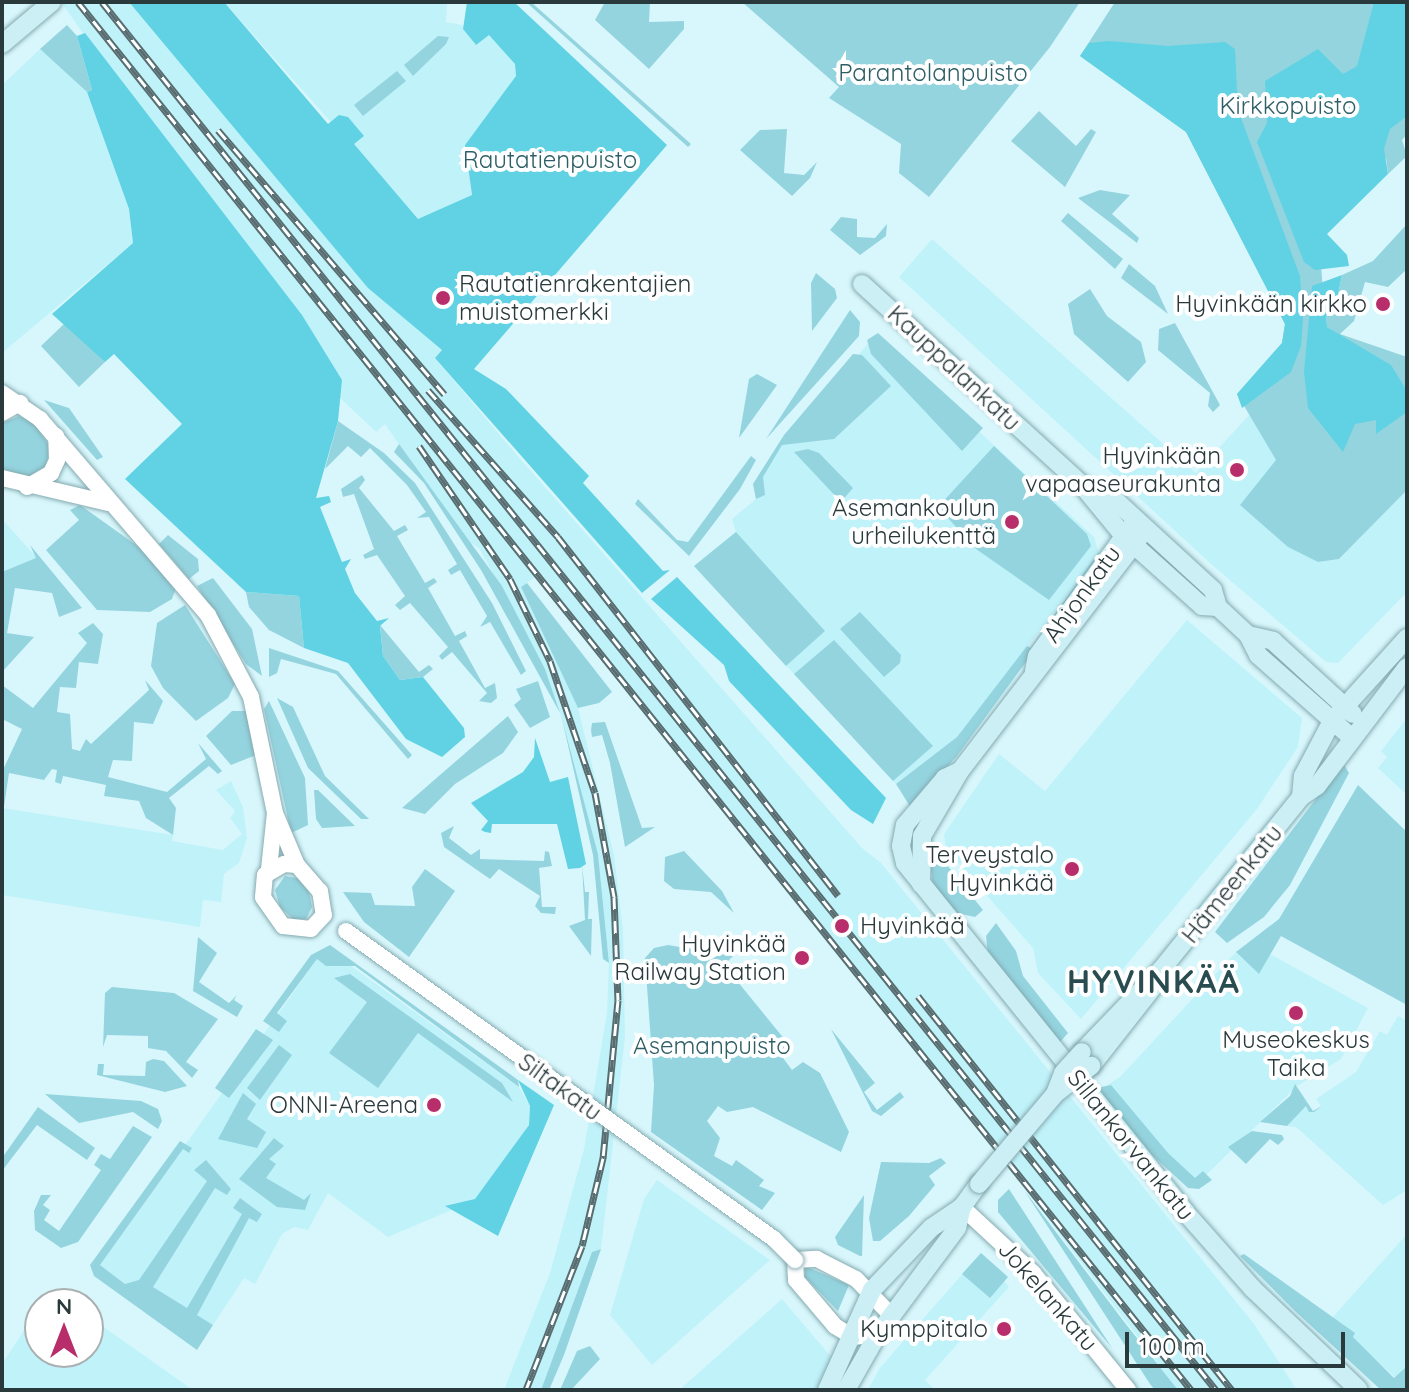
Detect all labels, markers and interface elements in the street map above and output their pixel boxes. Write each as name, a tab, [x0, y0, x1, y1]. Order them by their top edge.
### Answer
park label: Parantolanpuisto	[838, 59, 1028, 87]
park label: Kirkkopuisto	[1219, 92, 1357, 120]
park label: Rautatienpuisto	[463, 146, 637, 174]
place label: Rautatienrakentajien muistomerkki	[459, 270, 691, 326]
marker: Rautatienrakentajien muistomerkki	[434, 289, 452, 307]
place label: Hyvinkään kirkko	[1175, 290, 1367, 318]
marker: Hyvinkään kirkko	[1374, 295, 1392, 313]
street label: Kauppalankatu	[882, 299, 1026, 437]
place label: Hyvinkään vapaaseurakunta	[1025, 442, 1221, 498]
marker: Hyvinkään vapaaseurakunta	[1228, 461, 1246, 479]
place label: Asemankoulun urheilukenttä	[832, 494, 996, 550]
marker: Asemankoulun urheilukenttä	[1003, 513, 1021, 531]
street label: Ahjonkatu	[1037, 540, 1127, 648]
street label: Hämeenkatu	[1176, 819, 1288, 949]
place label: Terveystalo Hyvinkää	[925, 841, 1054, 897]
marker: Terveystalo Hyvinkää	[1061, 858, 1083, 880]
place label: Hyvinkää	[860, 912, 965, 940]
marker: Hyvinkää	[831, 915, 853, 937]
place label: Hyvinkää Railway Station	[614, 930, 786, 986]
marker: Hyvinkää Railway Station	[793, 949, 811, 967]
district label: HYVINKÄÄ	[1067, 962, 1241, 1000]
marker: Museokeskus Taika	[1287, 1004, 1305, 1022]
place label: Museokeskus Taika	[1222, 1026, 1370, 1082]
park label: Asemanpuisto	[633, 1032, 791, 1060]
street label: Siltakatu	[513, 1047, 607, 1127]
street label: Sillankorvankatu	[1061, 1064, 1201, 1226]
place label: ONNI-Areena	[270, 1091, 418, 1119]
marker: ONNI-Areena	[425, 1096, 443, 1114]
street label: Jokelankatu	[992, 1235, 1104, 1357]
north arrow	[24, 1288, 104, 1368]
text: N	[56, 1292, 72, 1320]
place label: Kymppitalo	[860, 1315, 988, 1343]
scale bar	[1129, 1316, 1349, 1366]
marker: Kymppitalo	[995, 1320, 1013, 1338]
text: 100 m	[1139, 1331, 1205, 1361]

